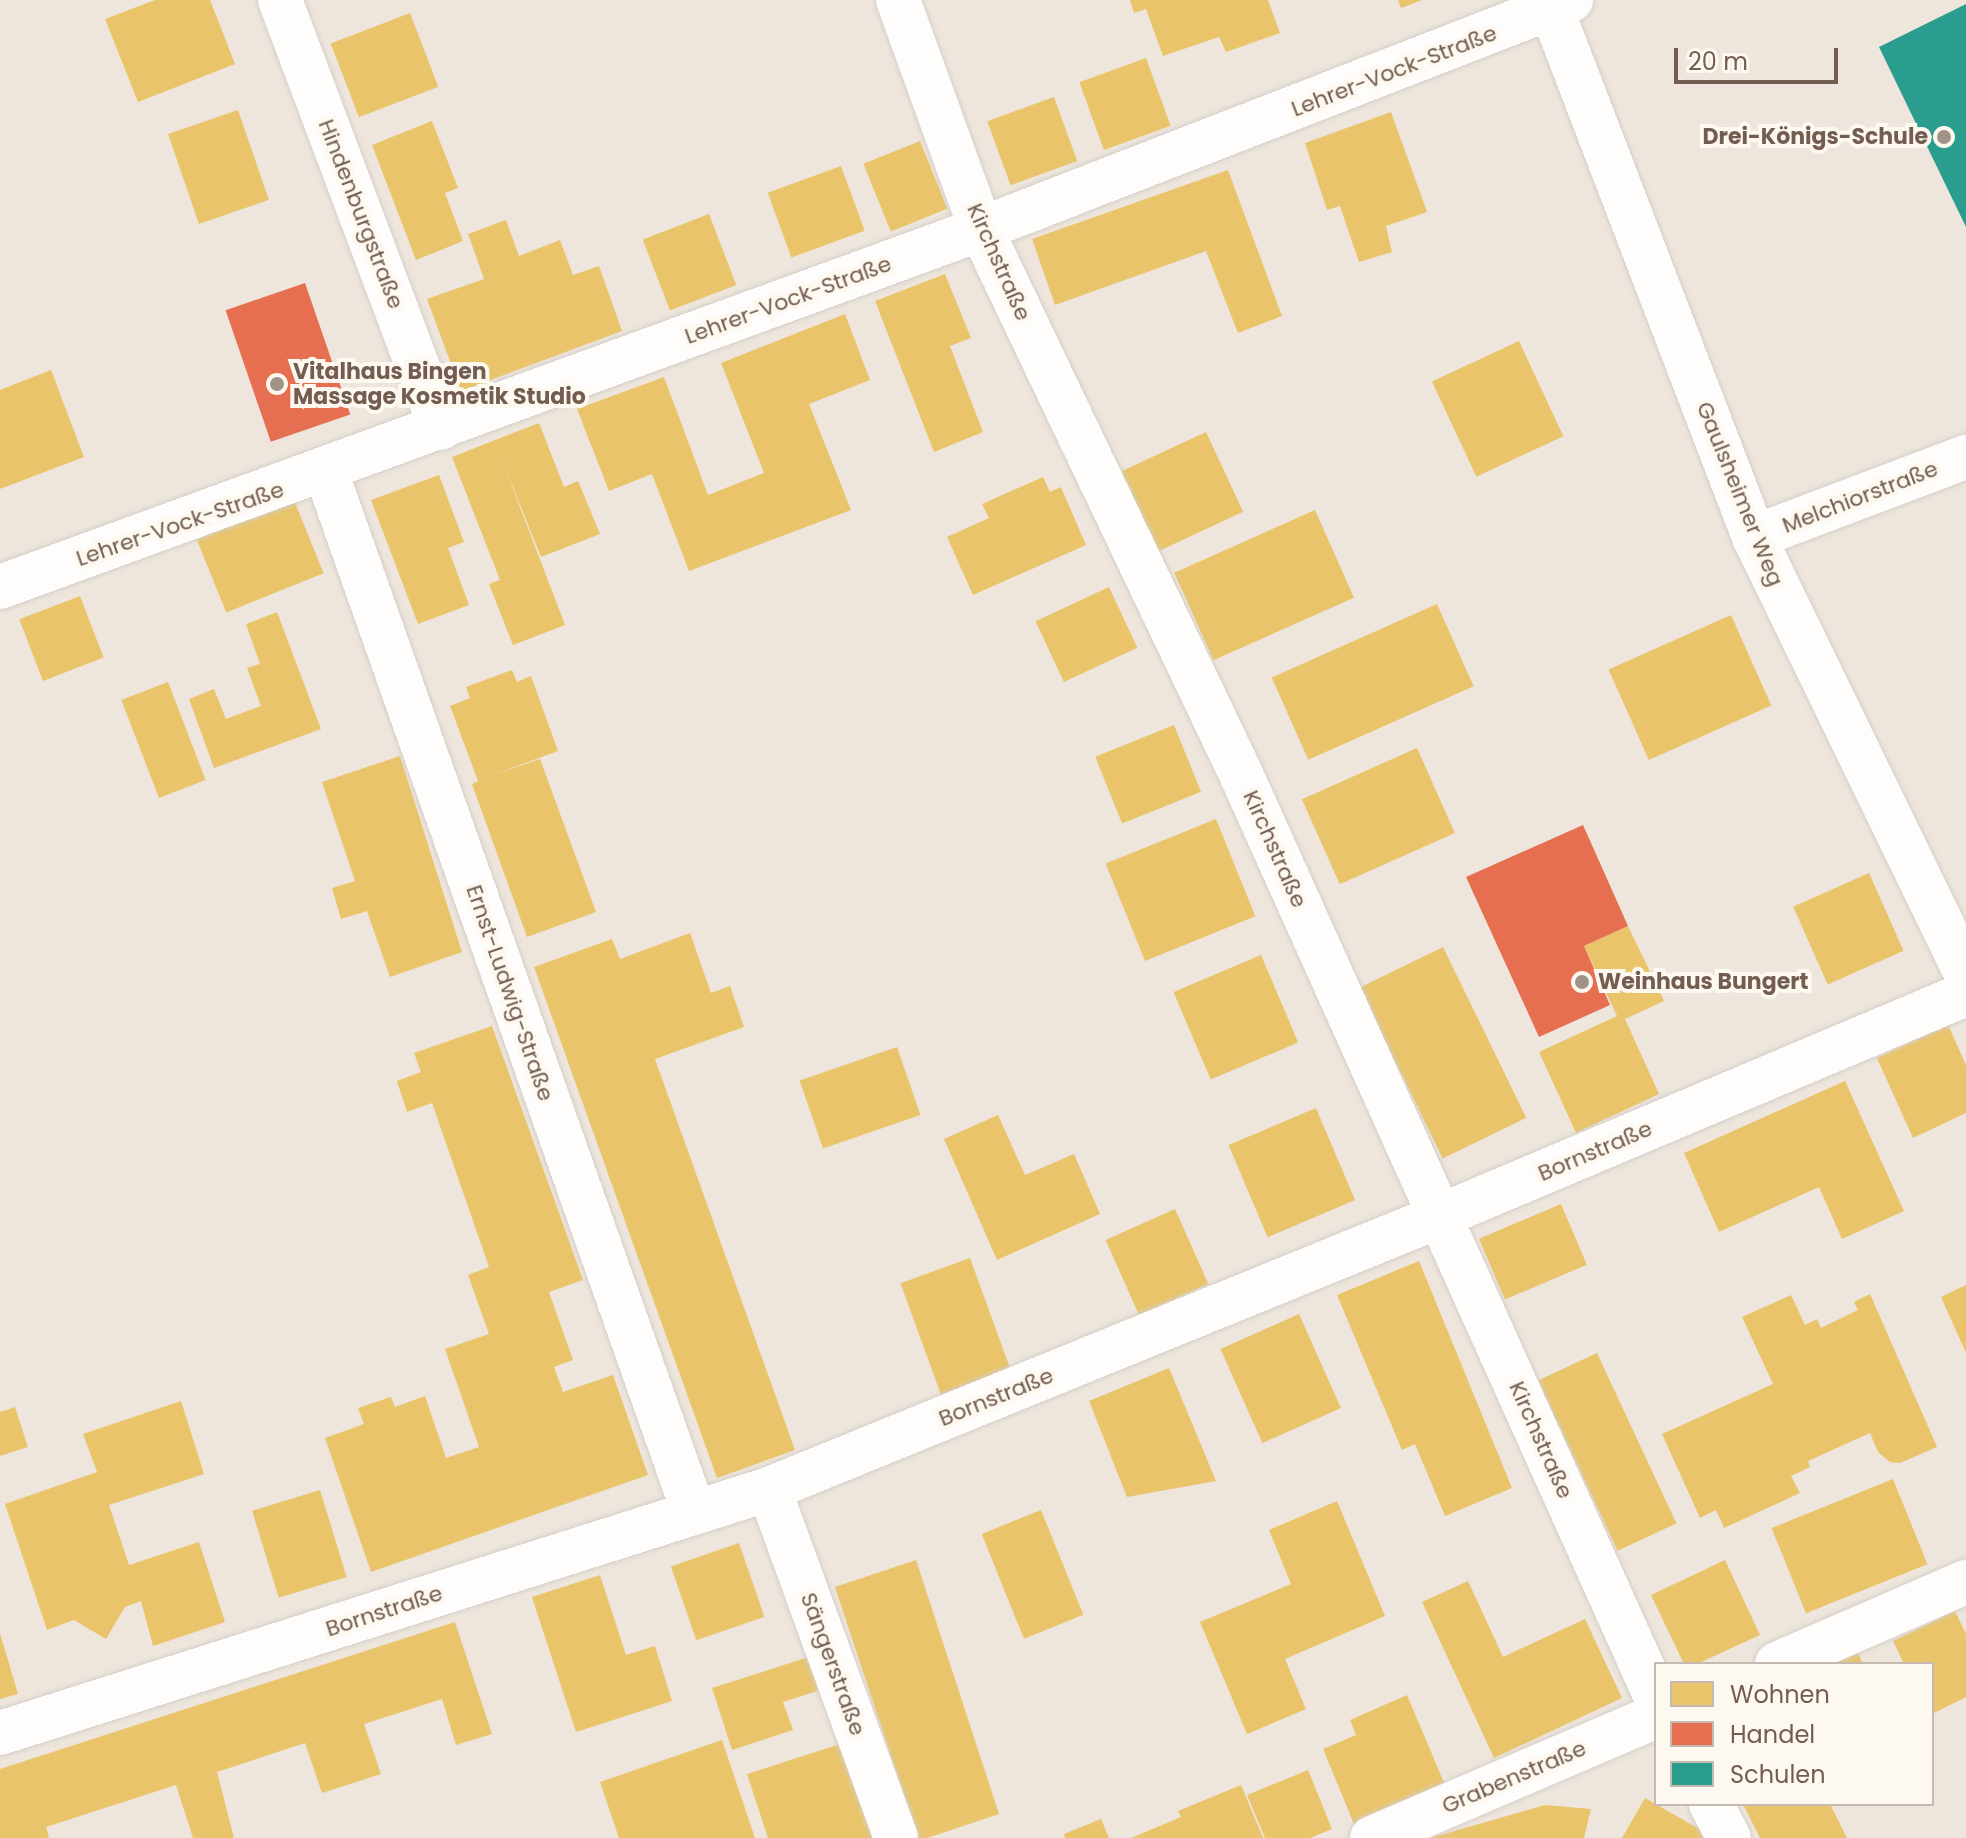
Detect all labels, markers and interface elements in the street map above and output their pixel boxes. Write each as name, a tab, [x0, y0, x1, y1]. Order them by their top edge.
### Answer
street label: Lehrer-Vock-Straße	[1288, 20, 1500, 122]
scale bar	[1678, 32, 1842, 82]
text: 20 m	[1688, 45, 1748, 78]
street label: Hindenburgstraße	[313, 116, 409, 312]
place label: Drei-Königs-Schule	[1703, 124, 1928, 150]
marker: Drei-Königs-Schule	[1935, 128, 1953, 146]
street label: Kirchstraße	[961, 199, 1037, 325]
street label: Lehrer-Vock-Straße	[681, 250, 895, 350]
place label: Vitalhaus Bingen Massage Kosmetik Studio	[293, 358, 586, 410]
marker: Vitalhaus Bingen Massage Kosmetik Studio	[268, 375, 286, 393]
street label: Gaulsheimer Weg	[1691, 398, 1789, 590]
street label: Melchiorstraße	[1779, 455, 1941, 539]
street label: Lehrer-Vock-Straße	[73, 476, 287, 572]
street label: Kirchstraße	[1237, 786, 1313, 912]
street label: Ernst-Ludwig-Straße	[461, 882, 559, 1104]
place label: Weinhaus Bungert	[1598, 969, 1809, 995]
marker: Weinhaus Bungert	[1573, 973, 1591, 991]
street label: Bornstraße	[1534, 1115, 1656, 1187]
street label: Bornstraße	[935, 1362, 1057, 1432]
street label: Kirchstraße	[1503, 1377, 1579, 1503]
street label: Bornstraße	[322, 1580, 446, 1642]
street label: Sängerstraße	[795, 1589, 871, 1739]
legend	[1654, 1662, 1934, 1806]
text: Wohnen	[1730, 1678, 1830, 1711]
text: Handel	[1730, 1718, 1815, 1751]
street label: Grabenstraße	[1438, 1735, 1590, 1819]
text: Schulen	[1730, 1758, 1826, 1791]

